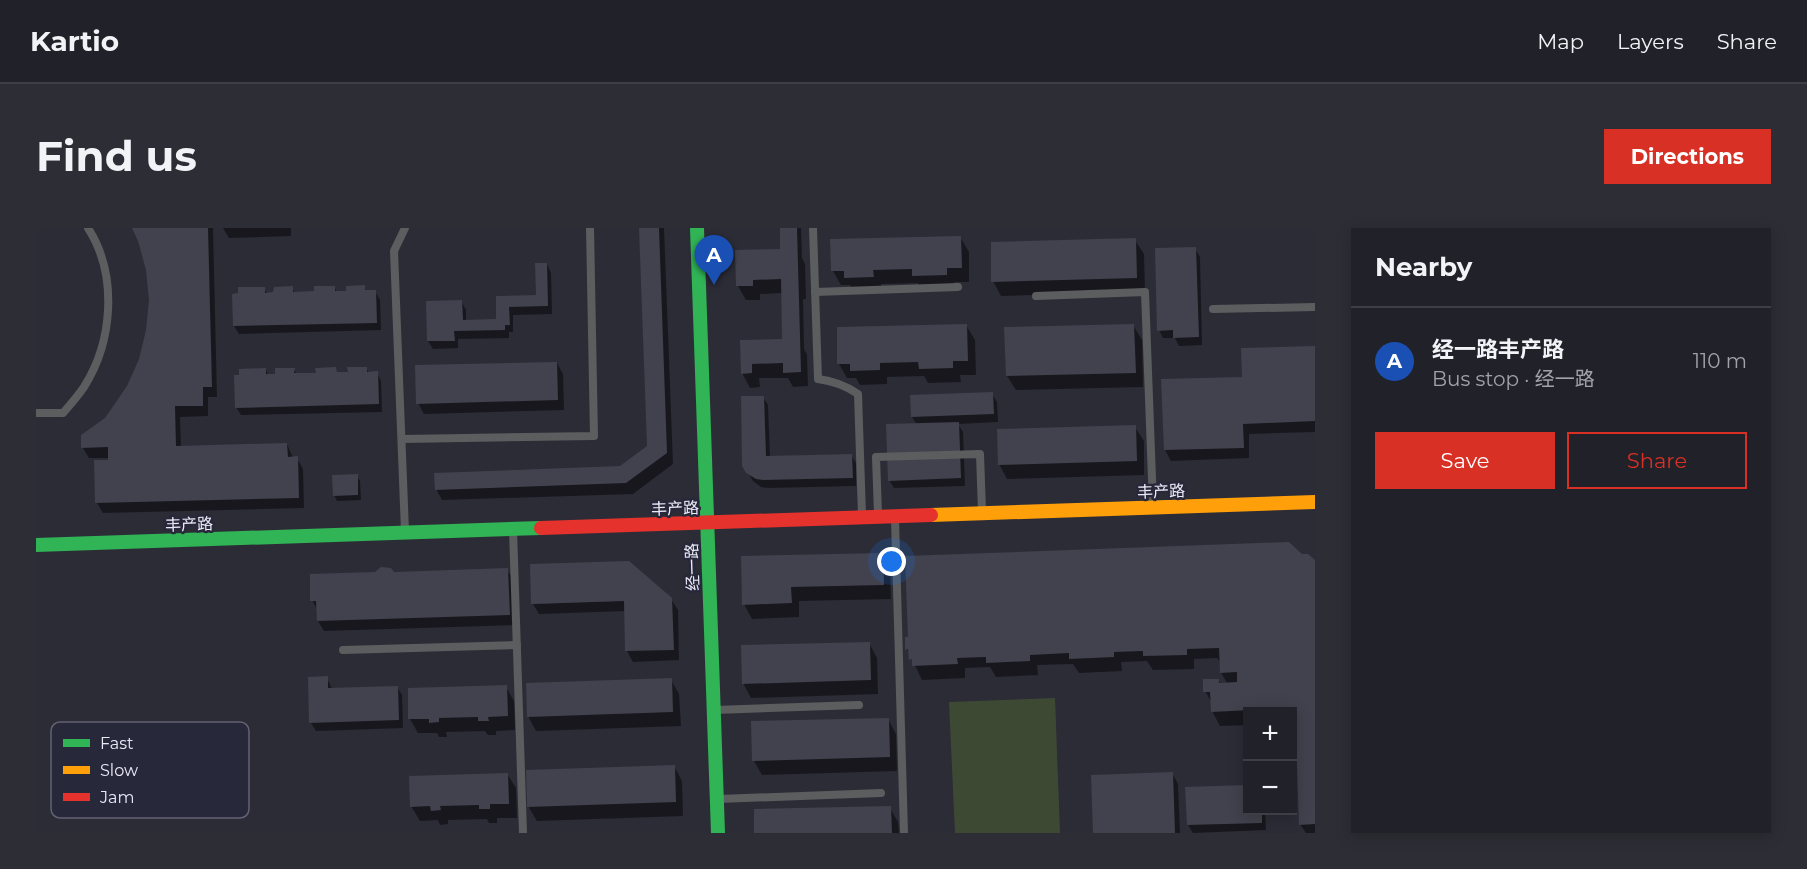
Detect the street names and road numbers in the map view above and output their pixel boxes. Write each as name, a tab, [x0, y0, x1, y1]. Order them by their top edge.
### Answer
street label: 丰产路	[1137, 481, 1185, 502]
street label: 丰产路	[651, 498, 699, 519]
street label: 丰产路	[165, 514, 213, 535]
street label: 经一路	[682, 543, 703, 591]

